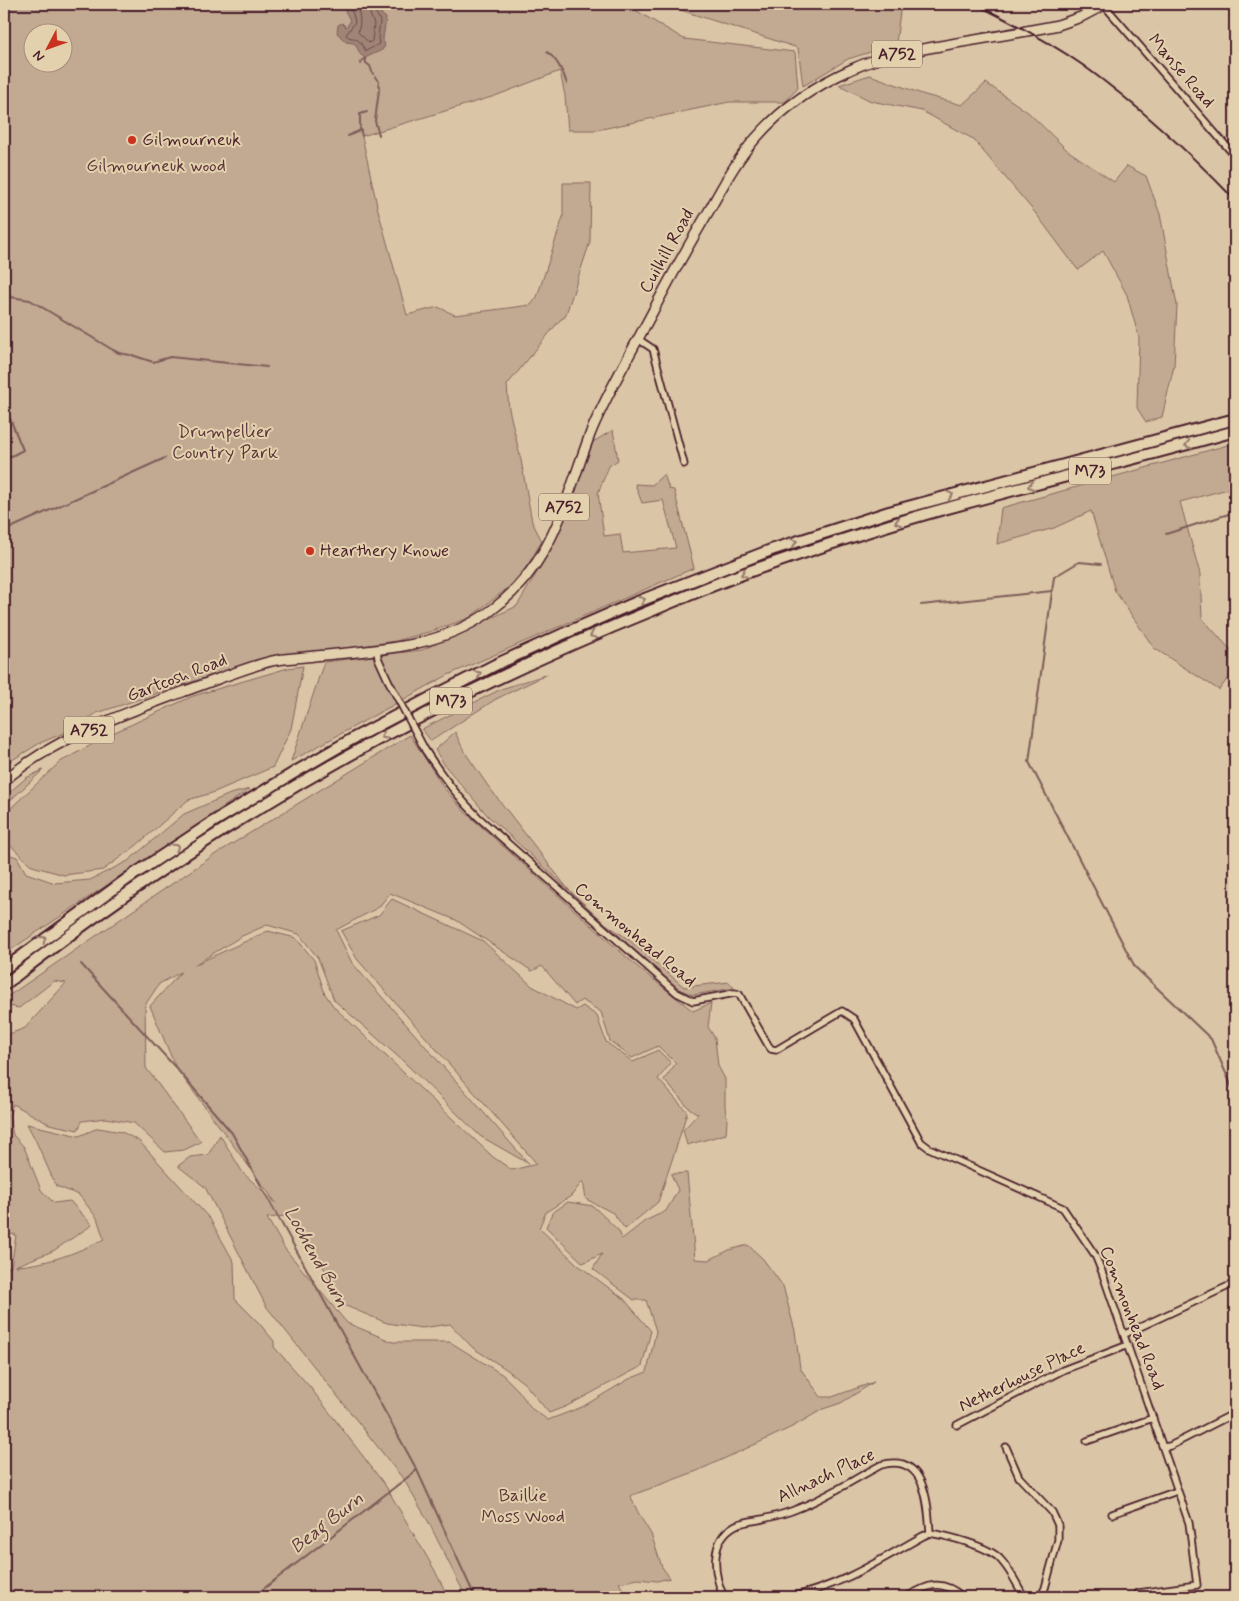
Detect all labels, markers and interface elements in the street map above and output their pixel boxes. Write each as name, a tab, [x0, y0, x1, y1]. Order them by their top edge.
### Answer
north arrow	[22, 22, 72, 72]
street label: Manse Road	[1142, 29, 1220, 113]
road number: A752	[872, 41, 922, 68]
text: N	[29, 46, 49, 65]
place label: Gilmourneuk	[142, 128, 241, 152]
marker: Gilmourneuk	[126, 134, 138, 146]
park label: Gilmourneuk wood	[86, 154, 226, 178]
street label: Cuilhill Road	[634, 204, 700, 298]
park label: Drumpellier Country Park	[172, 420, 278, 465]
one-way arrow	[1185, 439, 1193, 449]
road number: M73	[1069, 458, 1111, 484]
one-way arrow	[1027, 480, 1036, 491]
one-way arrow	[945, 490, 954, 501]
road number: A752	[539, 494, 589, 520]
one-way arrow	[894, 517, 903, 527]
one-way arrow	[790, 538, 798, 548]
place label: Hearthery Knowe	[320, 539, 449, 563]
marker: Hearthery Knowe	[304, 545, 316, 557]
one-way arrow	[740, 568, 749, 578]
one-way arrow	[638, 595, 646, 605]
one-way arrow	[589, 628, 598, 639]
street label: Gartcosh Road	[123, 648, 231, 708]
one-way arrow	[473, 670, 482, 680]
road number: M73	[430, 688, 472, 714]
road number: A752	[64, 716, 114, 744]
one-way arrow	[381, 730, 390, 740]
one-way arrow	[171, 843, 180, 853]
street label: Commonhead Road	[569, 877, 701, 993]
one-way arrow	[37, 936, 46, 946]
water label: Lochend Burn	[278, 1202, 354, 1312]
street label: Commonhead Road	[1094, 1243, 1170, 1393]
street label: Netherhouse Place	[955, 1336, 1089, 1418]
street label: Allnach Place	[773, 1443, 879, 1509]
park label: Baillie Moss Wood	[481, 1484, 565, 1529]
water label: Beag Burn	[285, 1486, 370, 1561]

